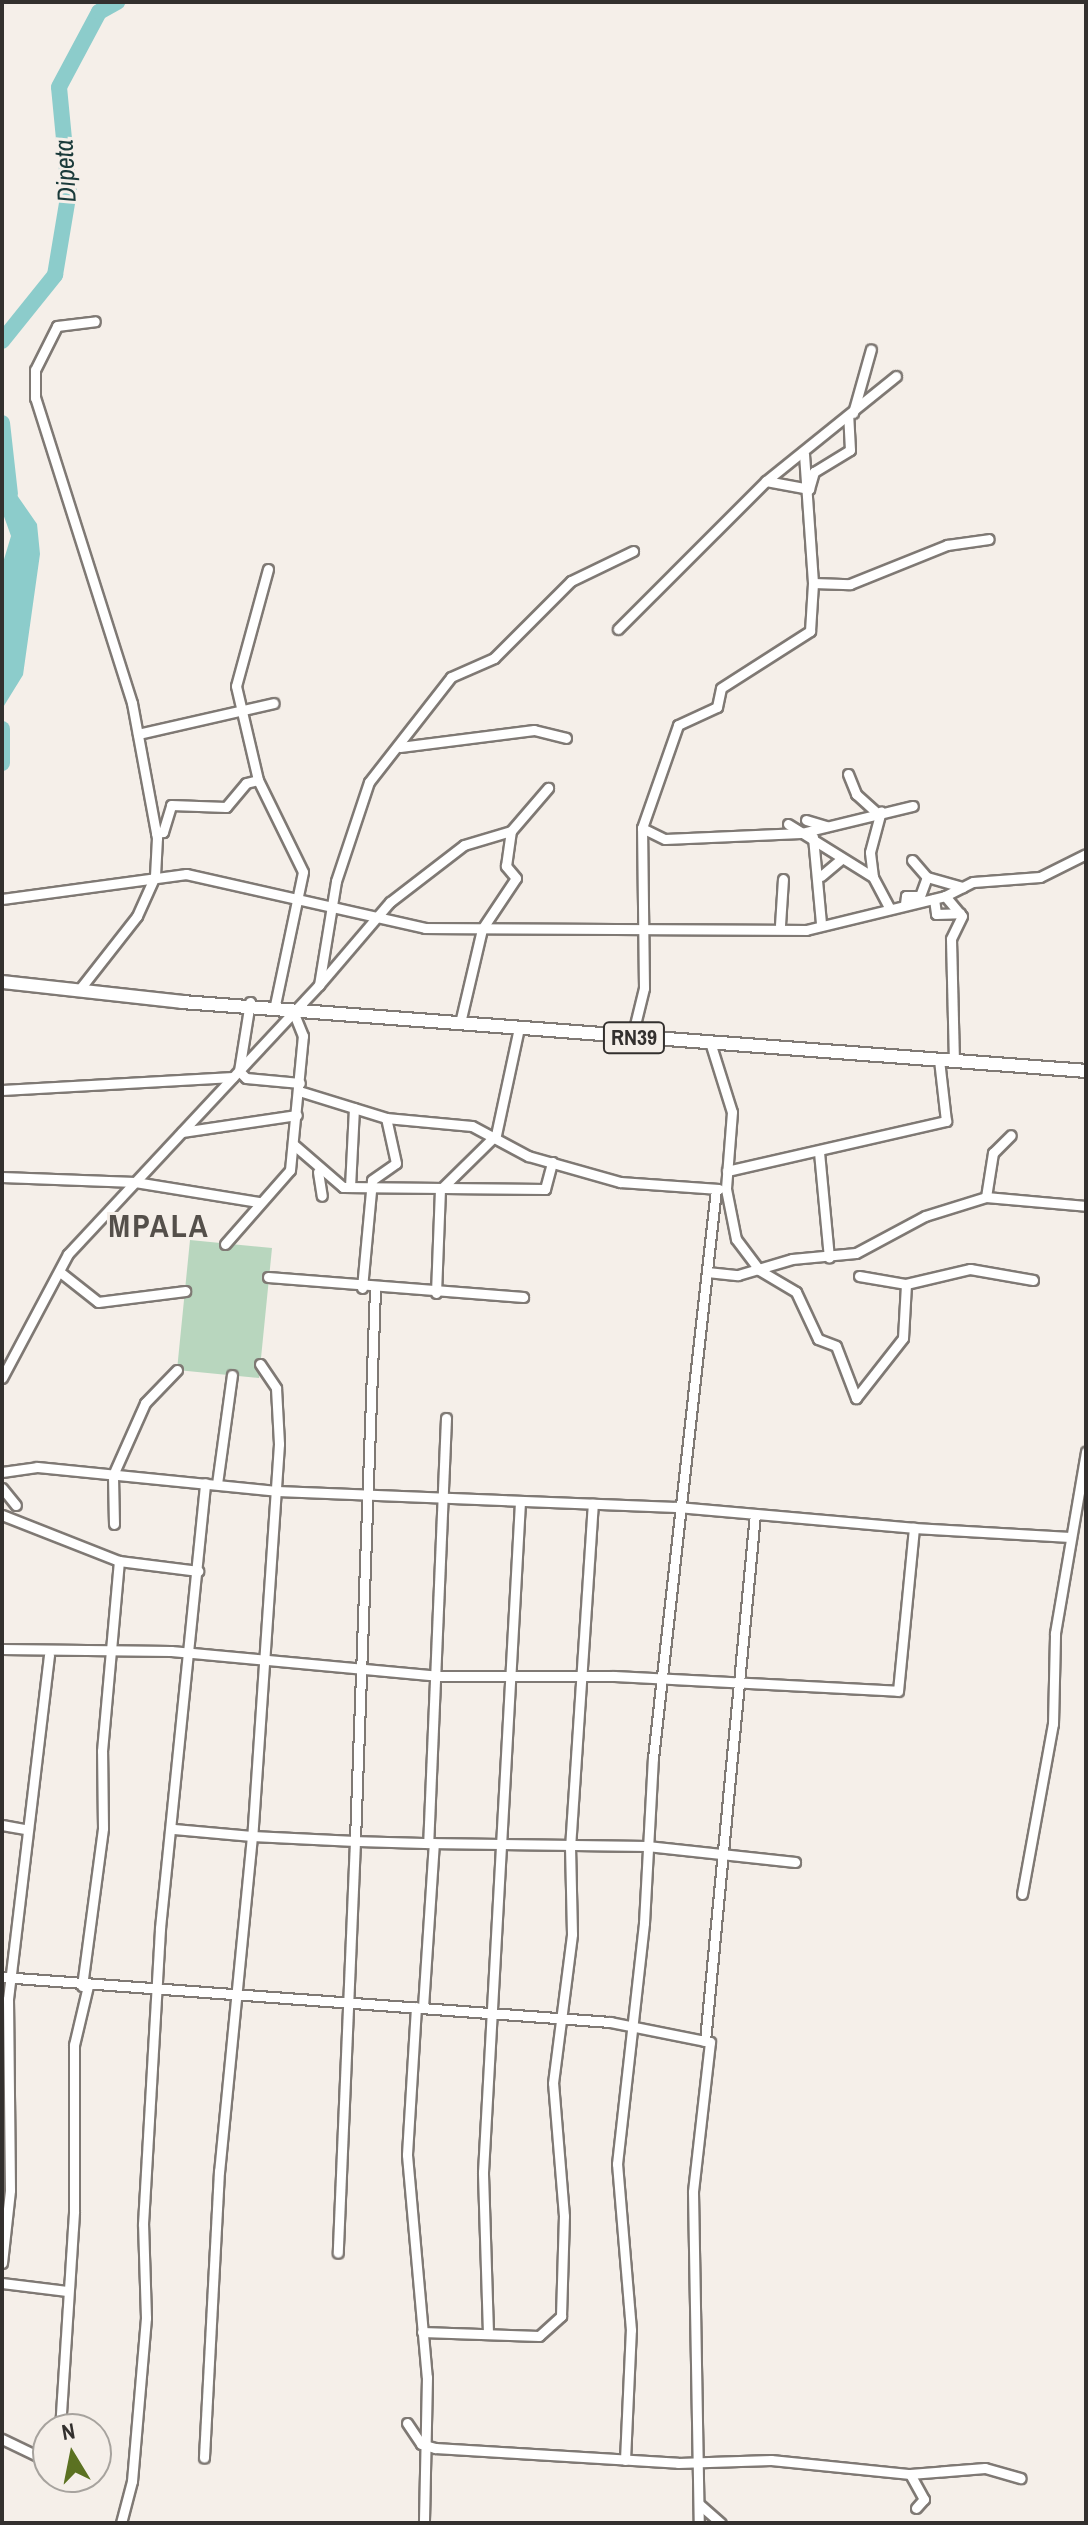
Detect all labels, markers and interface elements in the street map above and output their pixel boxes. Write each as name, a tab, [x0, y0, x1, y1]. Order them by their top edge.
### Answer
water label: Dipeta	[48, 139, 82, 203]
road number: RN39	[602, 1020, 666, 1056]
district label: MPALA	[108, 1207, 210, 1245]
north arrow	[32, 2413, 112, 2493]
text: N	[59, 2415, 77, 2447]

